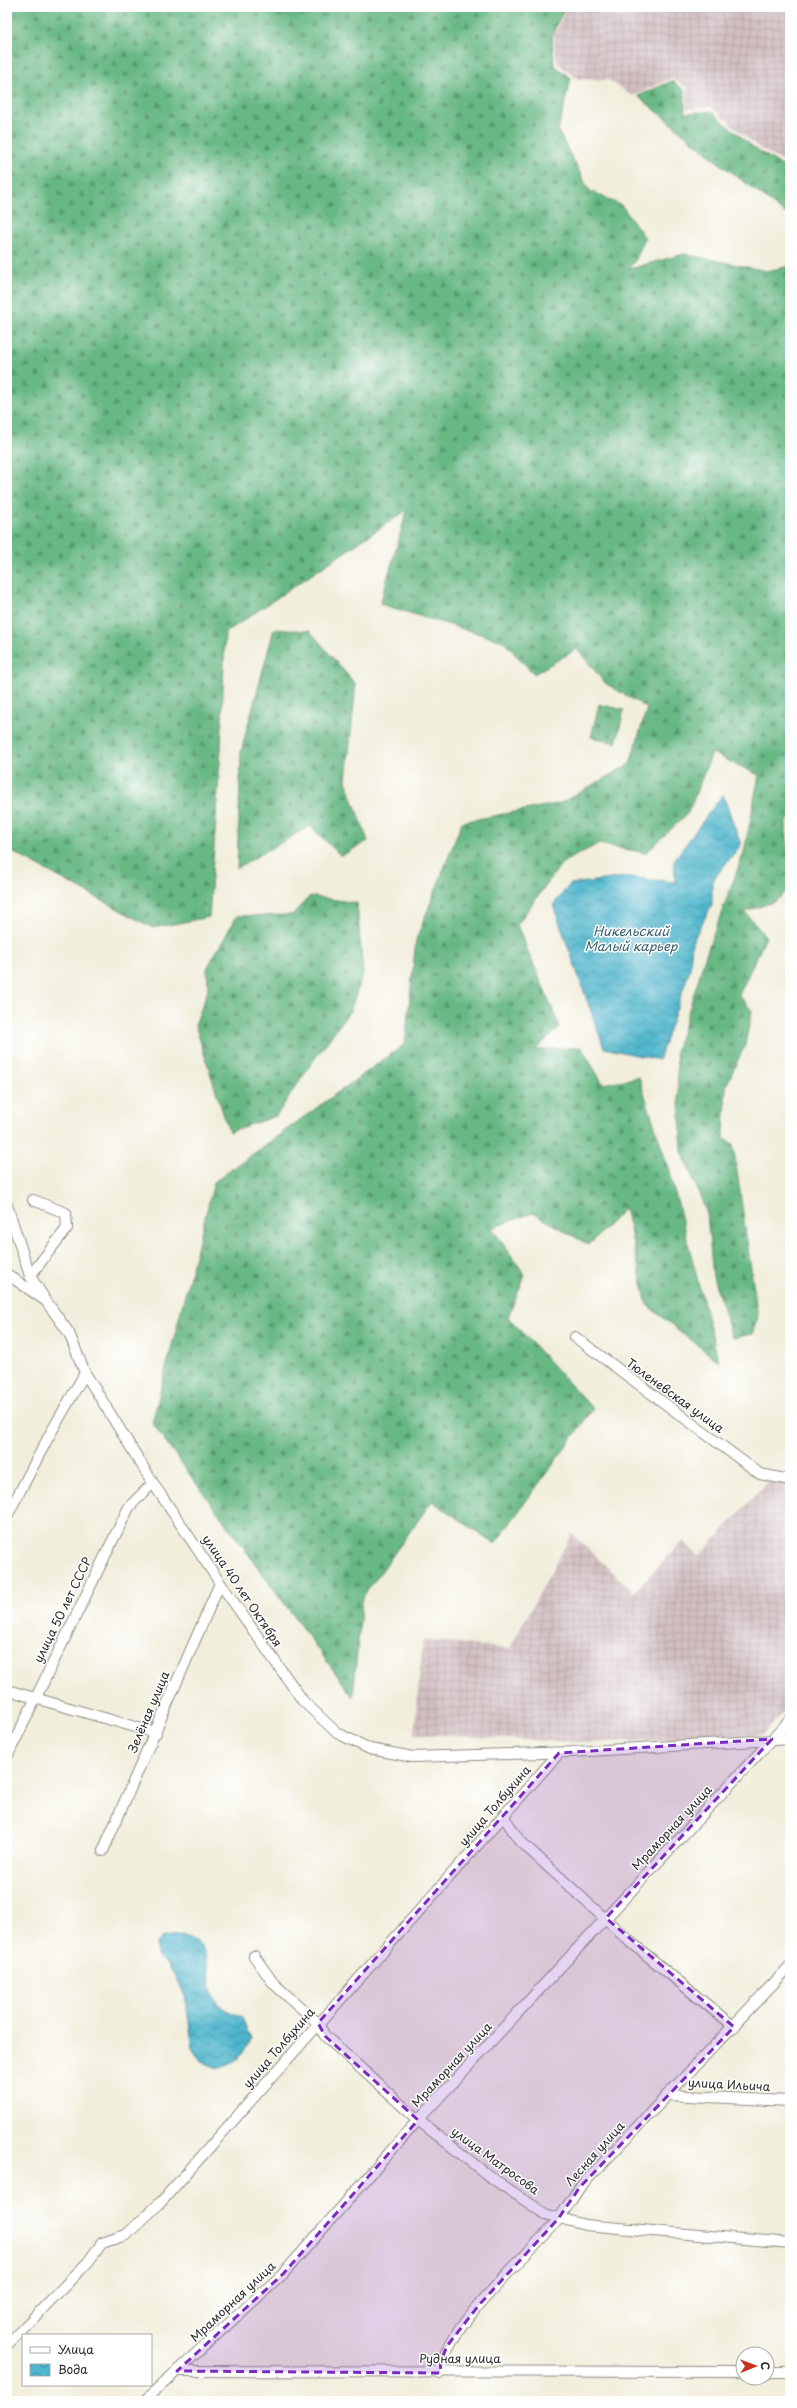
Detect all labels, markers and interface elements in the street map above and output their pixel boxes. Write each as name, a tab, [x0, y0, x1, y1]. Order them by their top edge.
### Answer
water label: Никельский Малый карьер	[585, 921, 679, 955]
street label: Тюленевская улица	[623, 1354, 728, 1437]
street label: улица 40 лет Октября	[199, 1531, 287, 1650]
street label: улица 50 лет СССР	[29, 1554, 95, 1665]
street label: Зелёная улица	[123, 1668, 174, 1755]
street label: улица Толбухина	[454, 1761, 535, 1850]
street label: Мраморная улица	[627, 1780, 716, 1874]
street label: улица Толбухина	[238, 2003, 319, 2092]
street label: Мраморная улица	[407, 2017, 496, 2111]
street label: улица Ильича	[687, 2073, 771, 2095]
street label: Лесная улица	[560, 2117, 629, 2190]
street label: улица Матросова	[448, 2122, 544, 2199]
street label: Мраморная улица	[186, 2257, 279, 2346]
legend	[22, 2334, 152, 2386]
text: Улица	[58, 2340, 94, 2358]
north arrow	[735, 2346, 775, 2386]
street label: Рудная улица	[419, 2349, 501, 2367]
text: Вода	[58, 2360, 88, 2378]
text: С	[757, 2362, 774, 2370]

